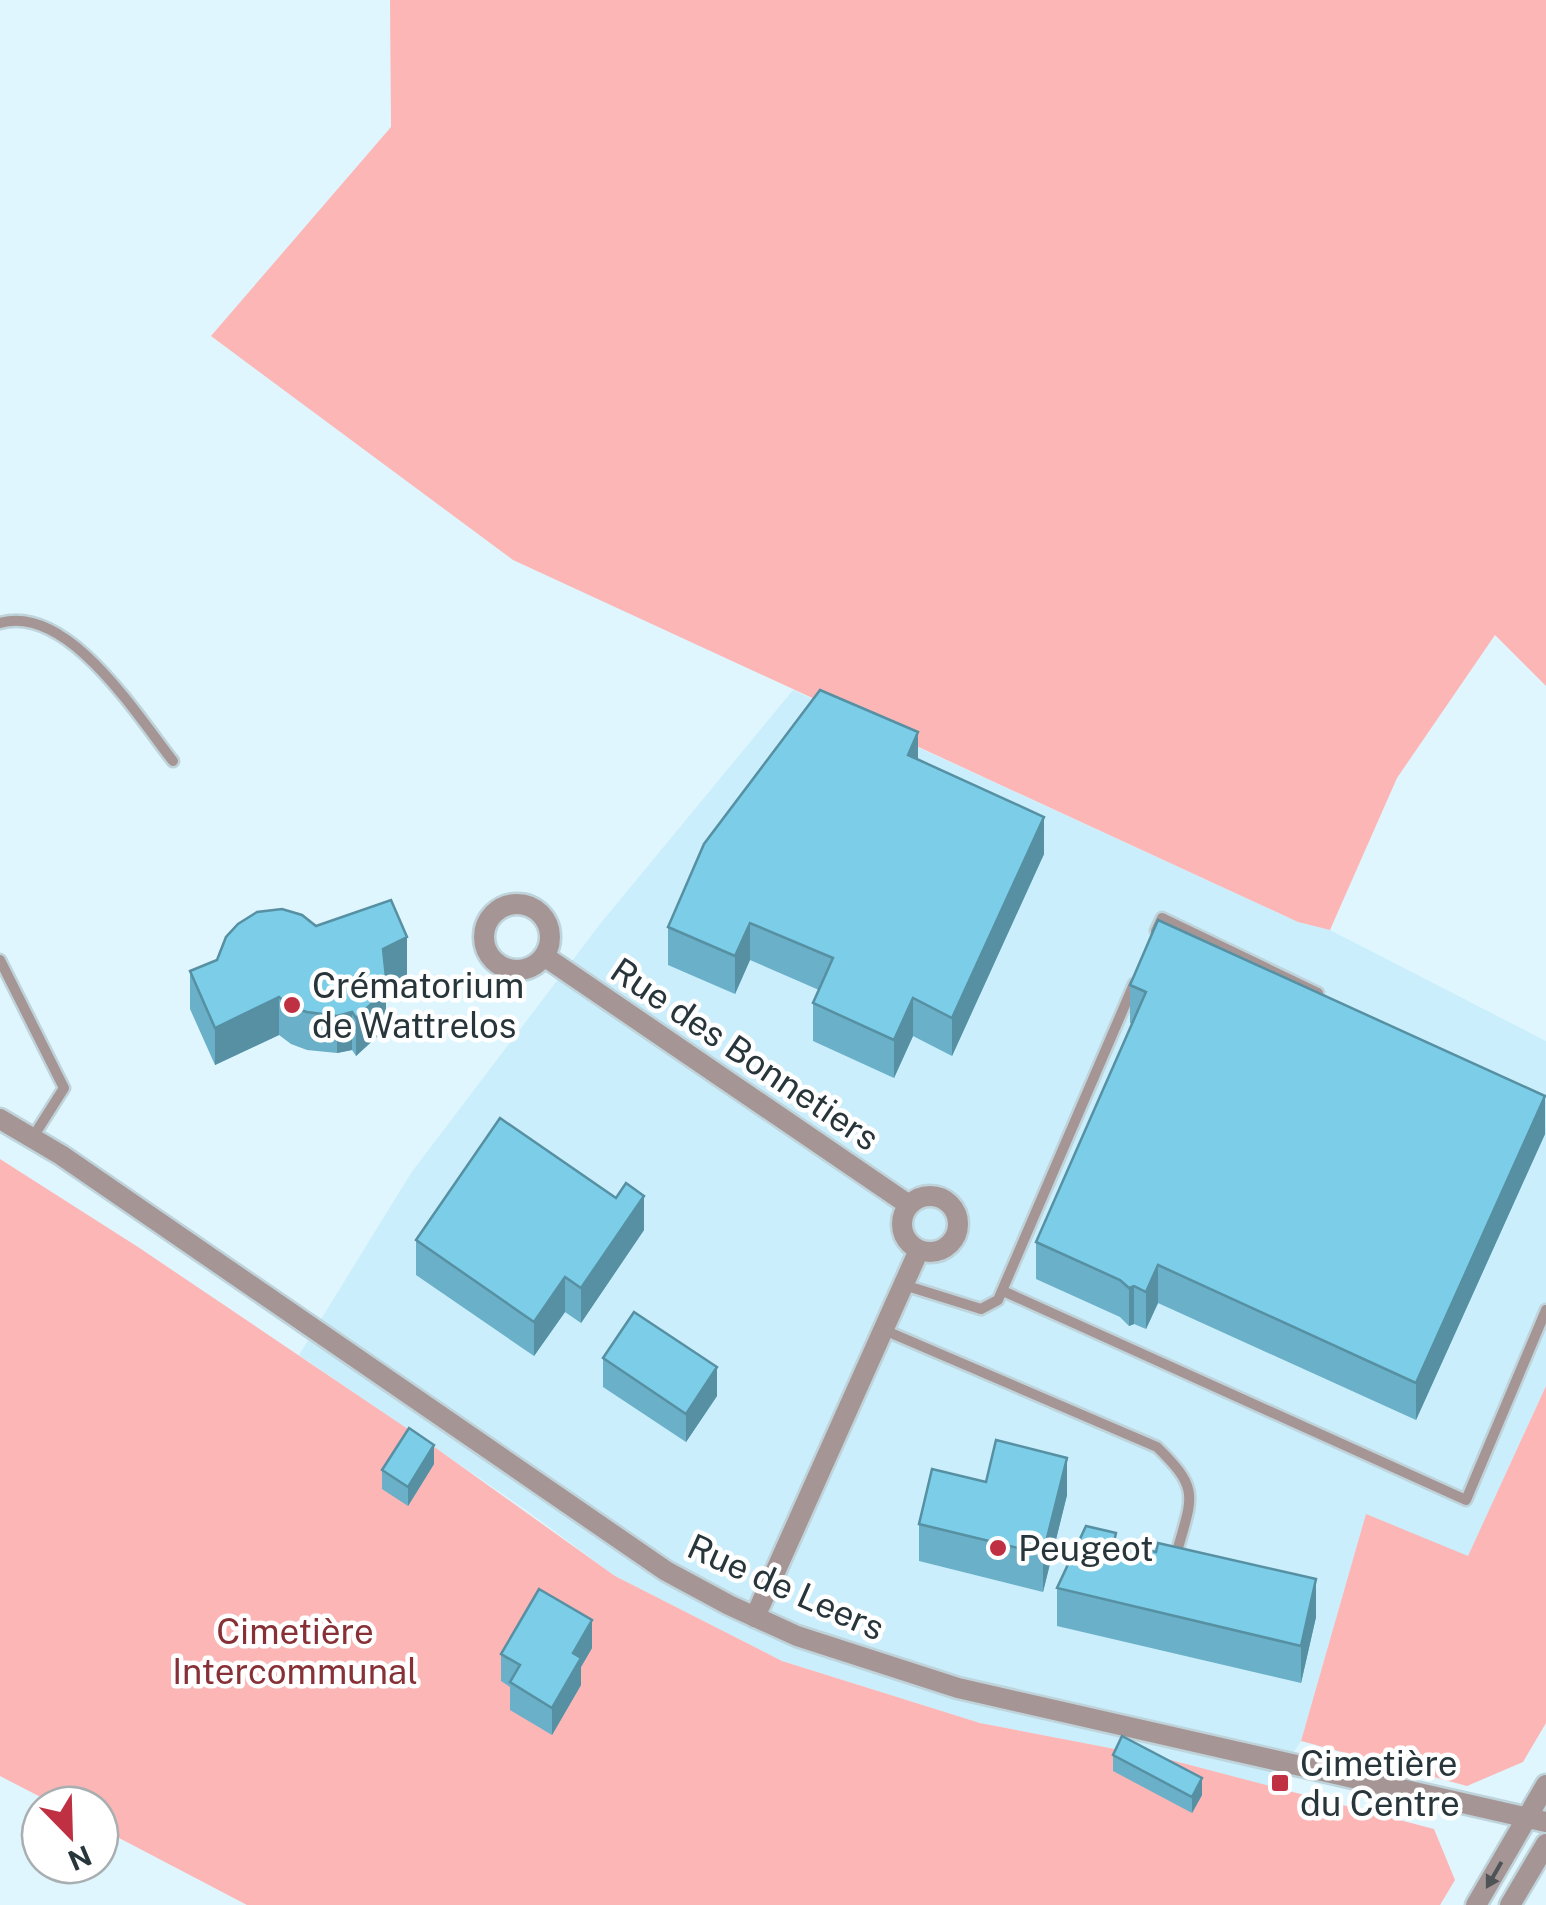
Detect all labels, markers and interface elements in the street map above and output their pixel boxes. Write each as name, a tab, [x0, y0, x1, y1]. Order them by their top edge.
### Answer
street label: Rue des Bonnetiers	[603, 949, 887, 1159]
place label: Crématorium de Wattrelos	[312, 965, 524, 1046]
marker: Crématorium de Wattrelos	[281, 994, 303, 1016]
street label: Rue de Leers	[681, 1525, 891, 1649]
place label: Peugeot	[1018, 1528, 1154, 1569]
marker: Peugeot	[987, 1537, 1009, 1559]
park label: Cimetière Intercommunal	[172, 1611, 418, 1692]
place label: Cimetière du Centre	[1300, 1743, 1460, 1824]
marker: Cimetière du Centre	[1269, 1772, 1291, 1794]
north arrow	[20, 1785, 120, 1885]
text: N	[63, 1839, 96, 1878]
one-way arrow	[1485, 1861, 1503, 1889]

